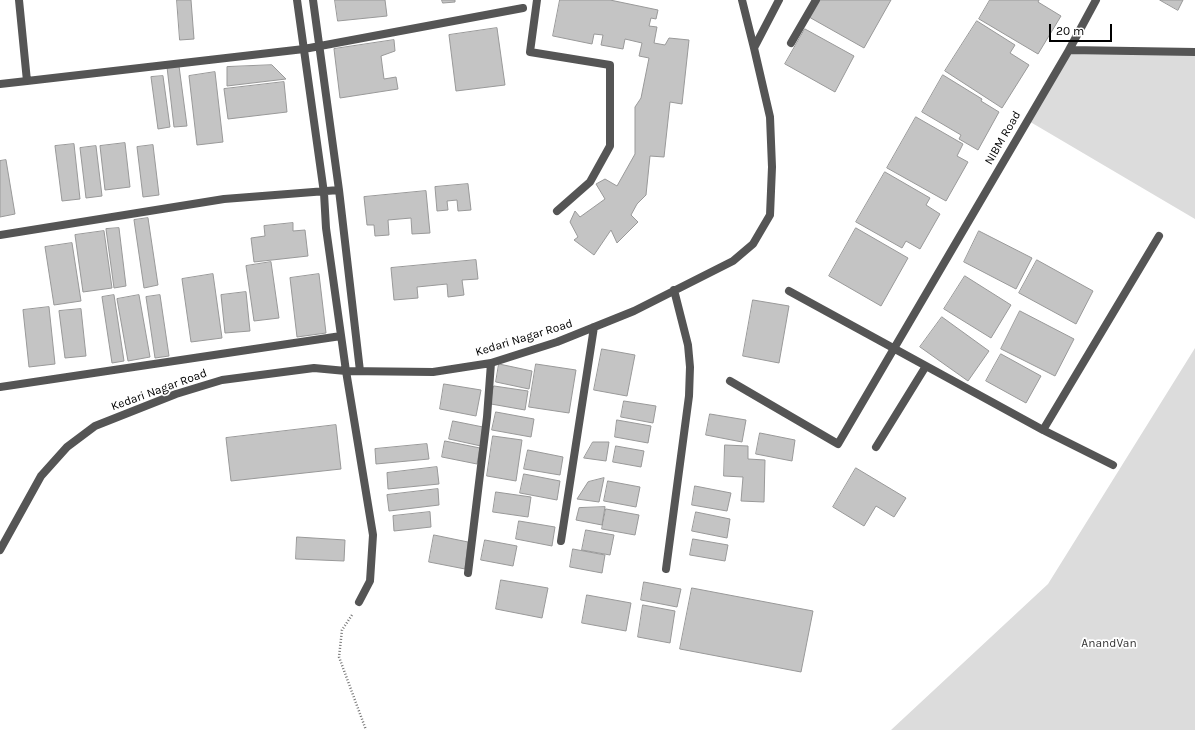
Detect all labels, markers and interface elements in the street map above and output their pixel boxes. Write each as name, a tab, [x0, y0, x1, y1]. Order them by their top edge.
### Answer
scale bar	[1051, 16, 1114, 42]
text: 20 m	[1056, 24, 1084, 38]
street label: NIBM Road	[982, 109, 1024, 167]
street label: Kedari Nagar Road	[474, 316, 574, 360]
street label: Kedari Nagar Road	[109, 366, 209, 414]
park label: AnandVan	[1081, 637, 1137, 651]

